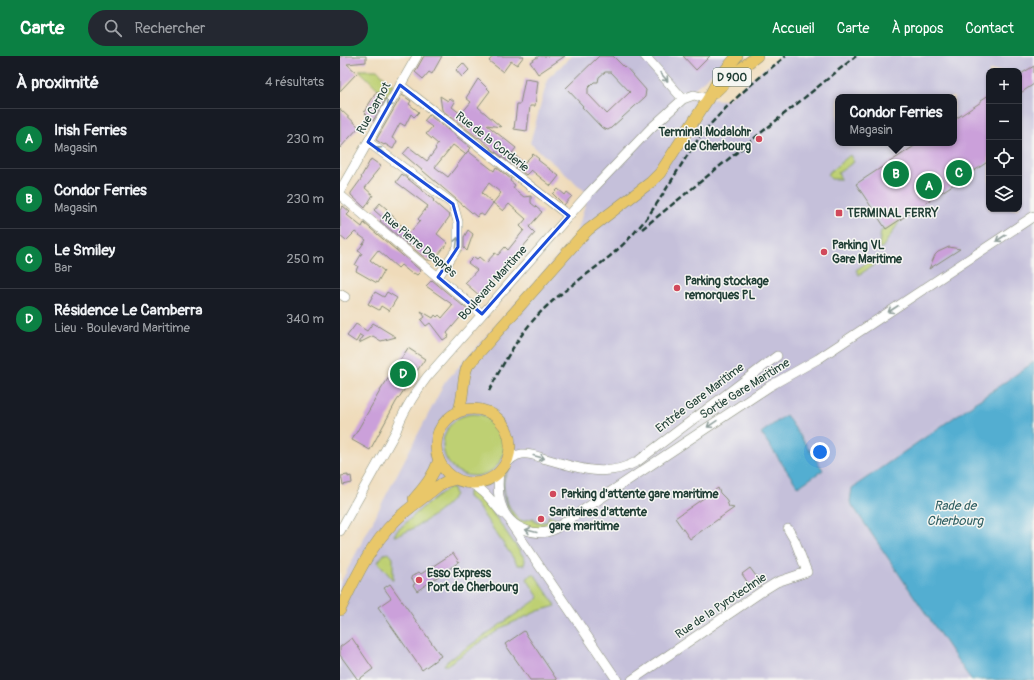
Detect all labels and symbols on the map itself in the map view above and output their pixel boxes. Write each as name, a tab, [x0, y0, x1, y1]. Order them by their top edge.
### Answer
road number: D 900	[713, 68, 751, 86]
one-way arrow	[659, 72, 669, 82]
street label: Rue Carnot	[354, 79, 394, 137]
one-way arrow	[386, 96, 394, 108]
street label: Rue de la Corderie	[452, 109, 532, 175]
place label: Terminal Modalohr de Cherbourg	[658, 125, 752, 154]
marker: Terminal Modalohr de Cherbourg	[754, 134, 764, 144]
one-way arrow	[375, 147, 386, 155]
pin: C	[946, 158, 972, 188]
pin: B	[883, 159, 909, 189]
pin: A	[916, 171, 942, 201]
place label: TERMINAL FERRY	[846, 206, 939, 221]
marker: TERMINAL FERRY	[834, 208, 844, 218]
street label: Rue Pierre Desprès	[378, 209, 460, 281]
one-way arrow	[996, 234, 1007, 242]
one-way arrow	[453, 237, 461, 250]
place label: Parking VL Gare Maritime	[832, 238, 903, 267]
street label: Boulevard Maritime	[455, 242, 531, 323]
marker: Parking VL Gare Maritime	[819, 247, 829, 257]
place label: Parking stockage remorques PL	[685, 274, 770, 303]
marker: Parking stockage remorques PL	[672, 283, 682, 293]
one-way arrow	[887, 306, 899, 314]
street label: Sortie Gare Maritime	[697, 355, 793, 423]
pin: D	[390, 359, 416, 389]
street label: Entrée Gare Maritime	[653, 360, 747, 436]
one-way arrow	[707, 420, 718, 428]
your location	[810, 442, 830, 462]
one-way arrow	[532, 454, 545, 461]
place label: Parking d'attente gare maritime	[561, 487, 719, 502]
marker: Parking d'attente gare maritime	[548, 489, 558, 499]
water label: Rade de Cherbourg	[927, 498, 985, 529]
place label: Sanitaires d'attente gare maritime	[549, 505, 648, 534]
marker: Sanitaires d'attente gare maritime	[536, 514, 546, 524]
one-way arrow	[525, 527, 538, 535]
place label: Esso Express Port de Cherbourg	[427, 566, 518, 595]
street label: Rue de la Pyrotechnie	[673, 570, 769, 642]
marker: Esso Express Port de Cherbourg	[414, 575, 424, 585]

